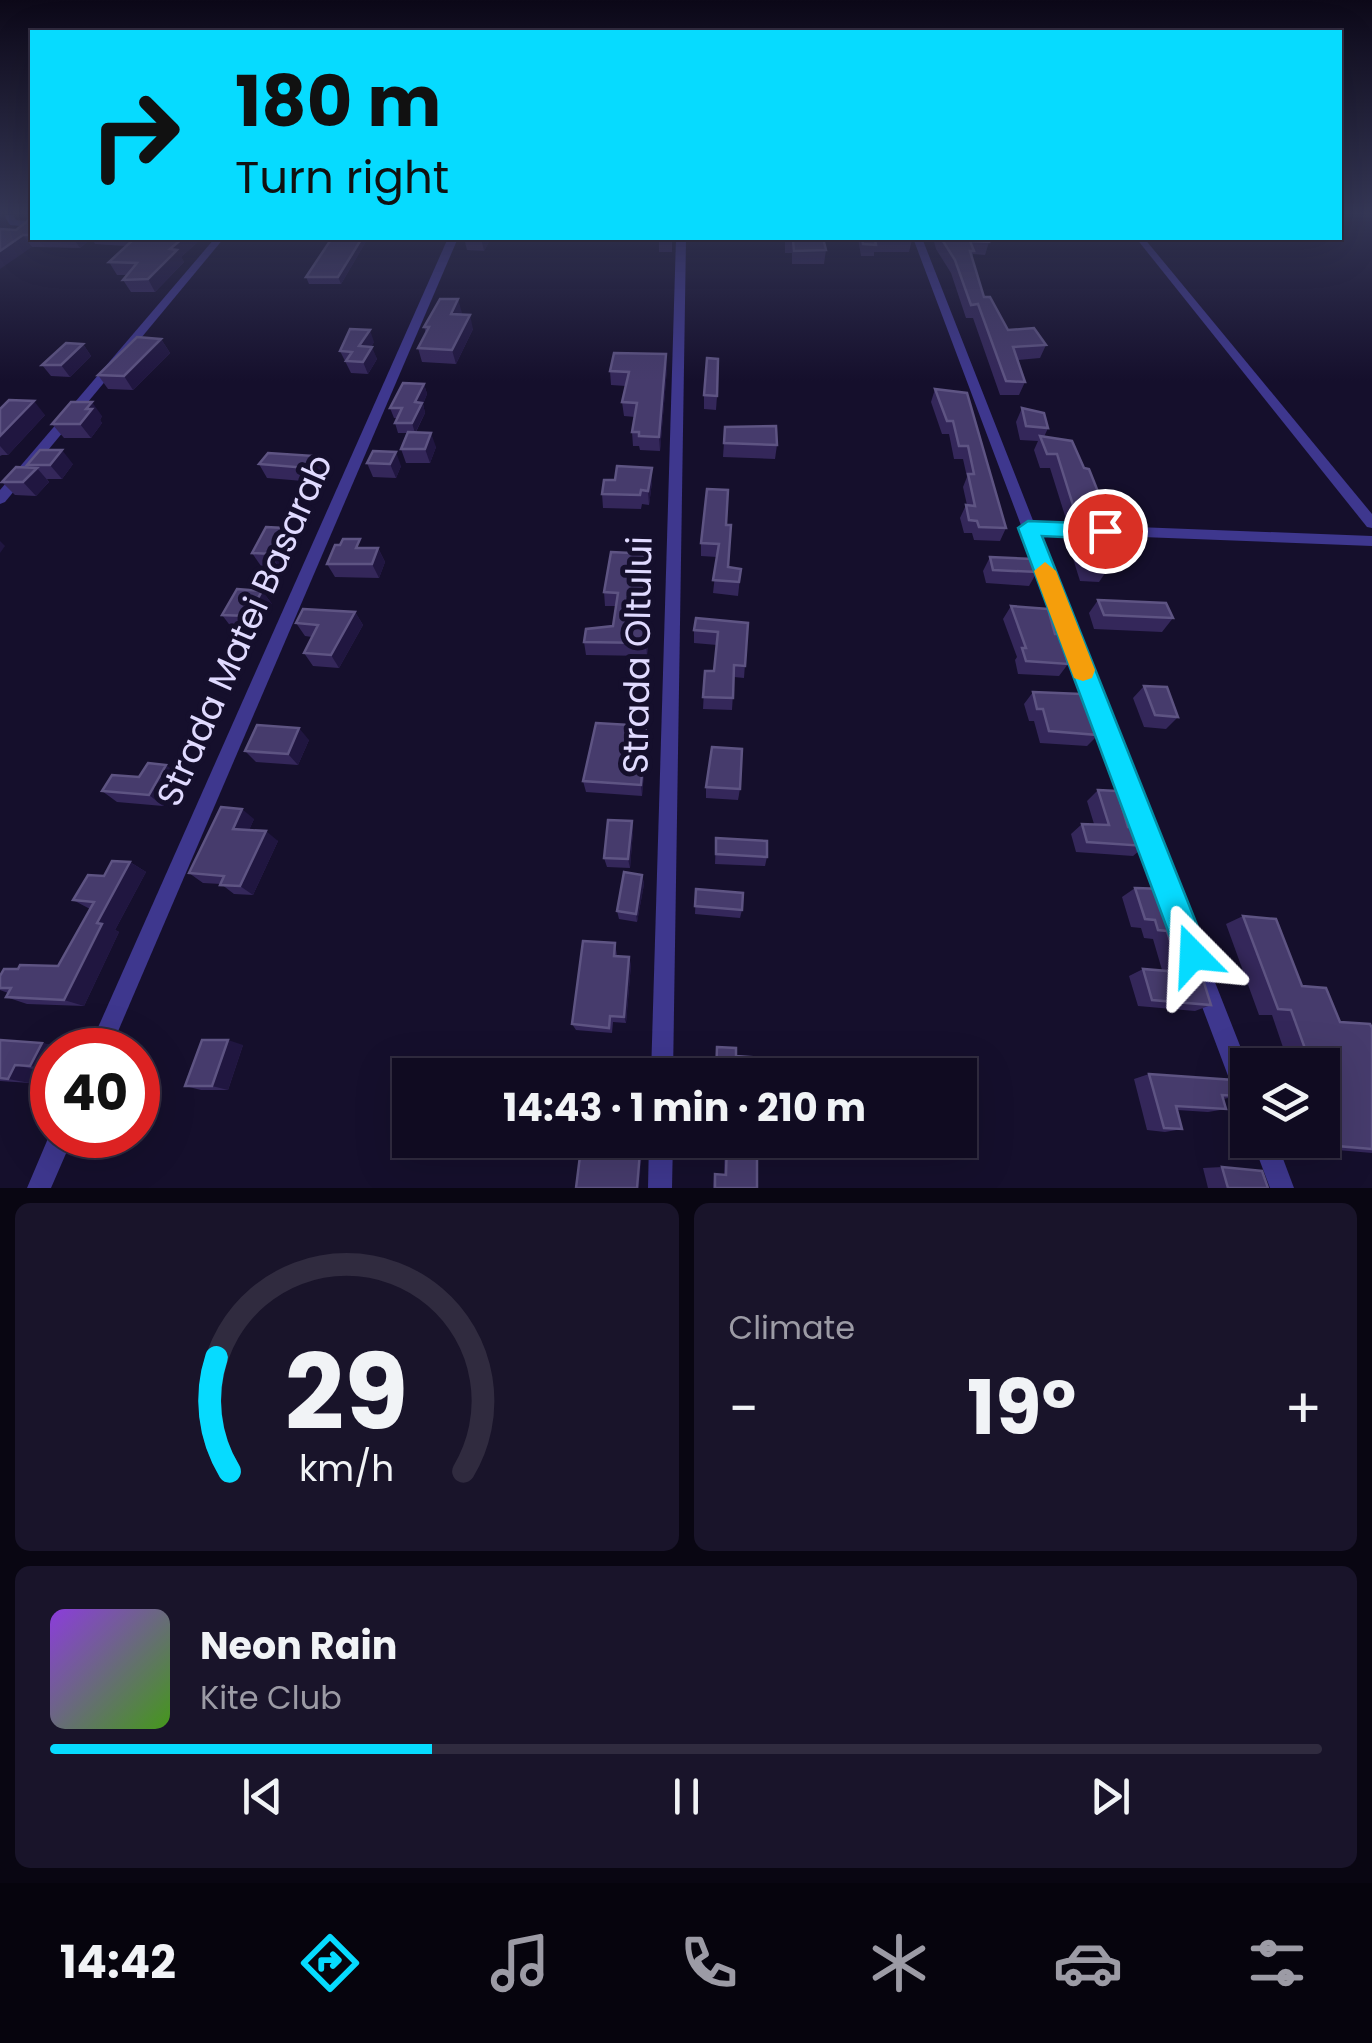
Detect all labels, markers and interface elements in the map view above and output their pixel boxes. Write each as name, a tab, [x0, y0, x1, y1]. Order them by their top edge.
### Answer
text: 180 m	[235, 52, 441, 151]
icon: right	[70, 70, 200, 200]
text: Turn right	[235, 146, 449, 209]
street label: Strada Matei Basarab	[144, 446, 344, 814]
pin	[1063, 489, 1148, 574]
icon: arrive	[1078, 504, 1133, 559]
street label: Strada Oltului	[610, 536, 664, 774]
position arrow	[1141, 903, 1245, 1007]
speed limit sign: 40	[30, 1028, 160, 1158]
map controls	[1230, 1048, 1340, 1158]
button: layers	[1230, 1048, 1340, 1158]
text: 14:43 · 1 min · 210 m	[503, 1081, 866, 1134]
text: Climate	[729, 1305, 855, 1350]
text: 29	[285, 1320, 408, 1465]
text: 19°	[967, 1355, 1076, 1460]
text: −	[729, 1370, 759, 1447]
text: +	[1284, 1370, 1322, 1447]
text: km/h	[299, 1443, 394, 1494]
text: Neon Rain	[200, 1619, 397, 1672]
text: Kite Club	[200, 1675, 342, 1720]
icon: previous	[235, 1769, 290, 1824]
icon: pause	[659, 1769, 714, 1824]
icon: next	[1083, 1769, 1138, 1824]
icon: directions	[295, 1928, 365, 1998]
icon: music	[485, 1928, 555, 1998]
icon: phone	[674, 1928, 744, 1998]
icon: climate	[864, 1928, 934, 1998]
icon: car	[1053, 1928, 1123, 1998]
icon: filters	[1242, 1928, 1312, 1998]
text: 14:42	[60, 1931, 176, 1994]

